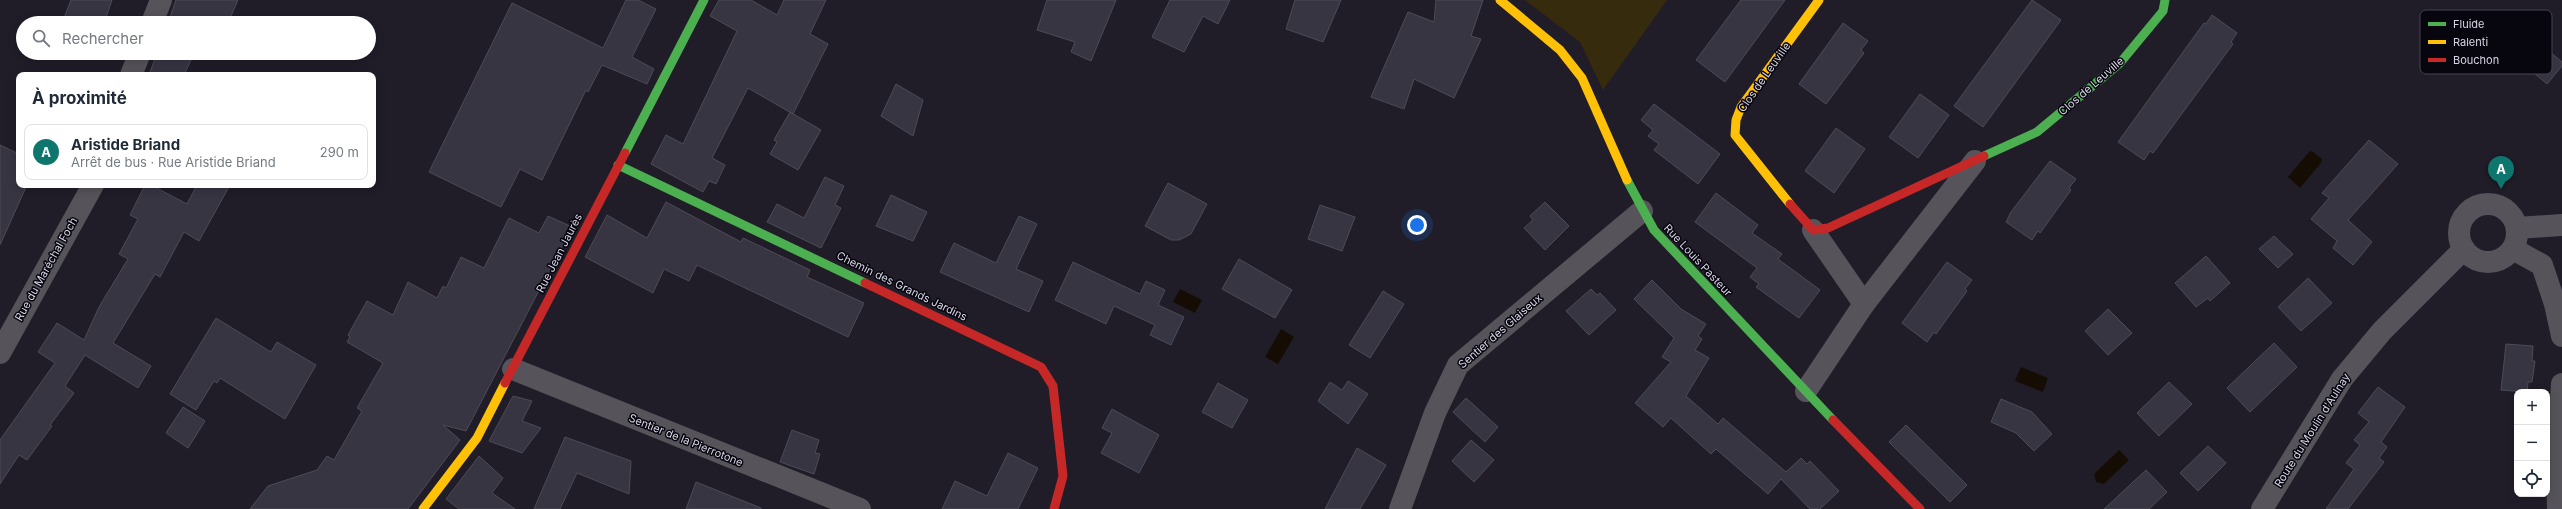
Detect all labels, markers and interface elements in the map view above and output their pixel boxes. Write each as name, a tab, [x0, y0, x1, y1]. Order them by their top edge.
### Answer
legend	[2420, 10, 2552, 74]
search box	[16, 16, 376, 60]
text: Fluide	[2453, 17, 2484, 31]
icon: search	[30, 27, 52, 49]
text: Rechercher	[62, 29, 144, 48]
text: Ralenti	[2453, 35, 2488, 49]
street label: Clos de Leuville	[1735, 39, 1793, 115]
text: Bouchon	[2453, 53, 2499, 67]
street label: Clos de Leuville	[2055, 54, 2127, 118]
text: À proximité	[32, 88, 127, 108]
text: Aristide Briand	[71, 135, 180, 154]
text: A	[41, 144, 51, 160]
text: 290 m	[320, 144, 359, 160]
text: Arrêt de bus · Rue Aristide Briand	[71, 154, 276, 170]
pin: A	[2488, 156, 2514, 189]
street label: Rue Jean Jaurès	[533, 211, 585, 295]
street label: Rue du Maréchal Foch	[12, 215, 80, 323]
your location	[1407, 215, 1427, 235]
street label: Rue Louis Pasteur	[1661, 221, 1735, 299]
street label: Chemin des Grands Jardins	[834, 248, 970, 324]
street label: Sentier des Glaiseux	[1455, 291, 1545, 371]
street label: Route du Moulin d'Aulnay	[2271, 370, 2353, 490]
map controls	[2514, 389, 2550, 497]
button: +	[2514, 389, 2550, 425]
street label: Sentier de la Pierrotone	[627, 411, 745, 469]
button: −	[2514, 425, 2550, 461]
button: locate	[2514, 461, 2550, 497]

